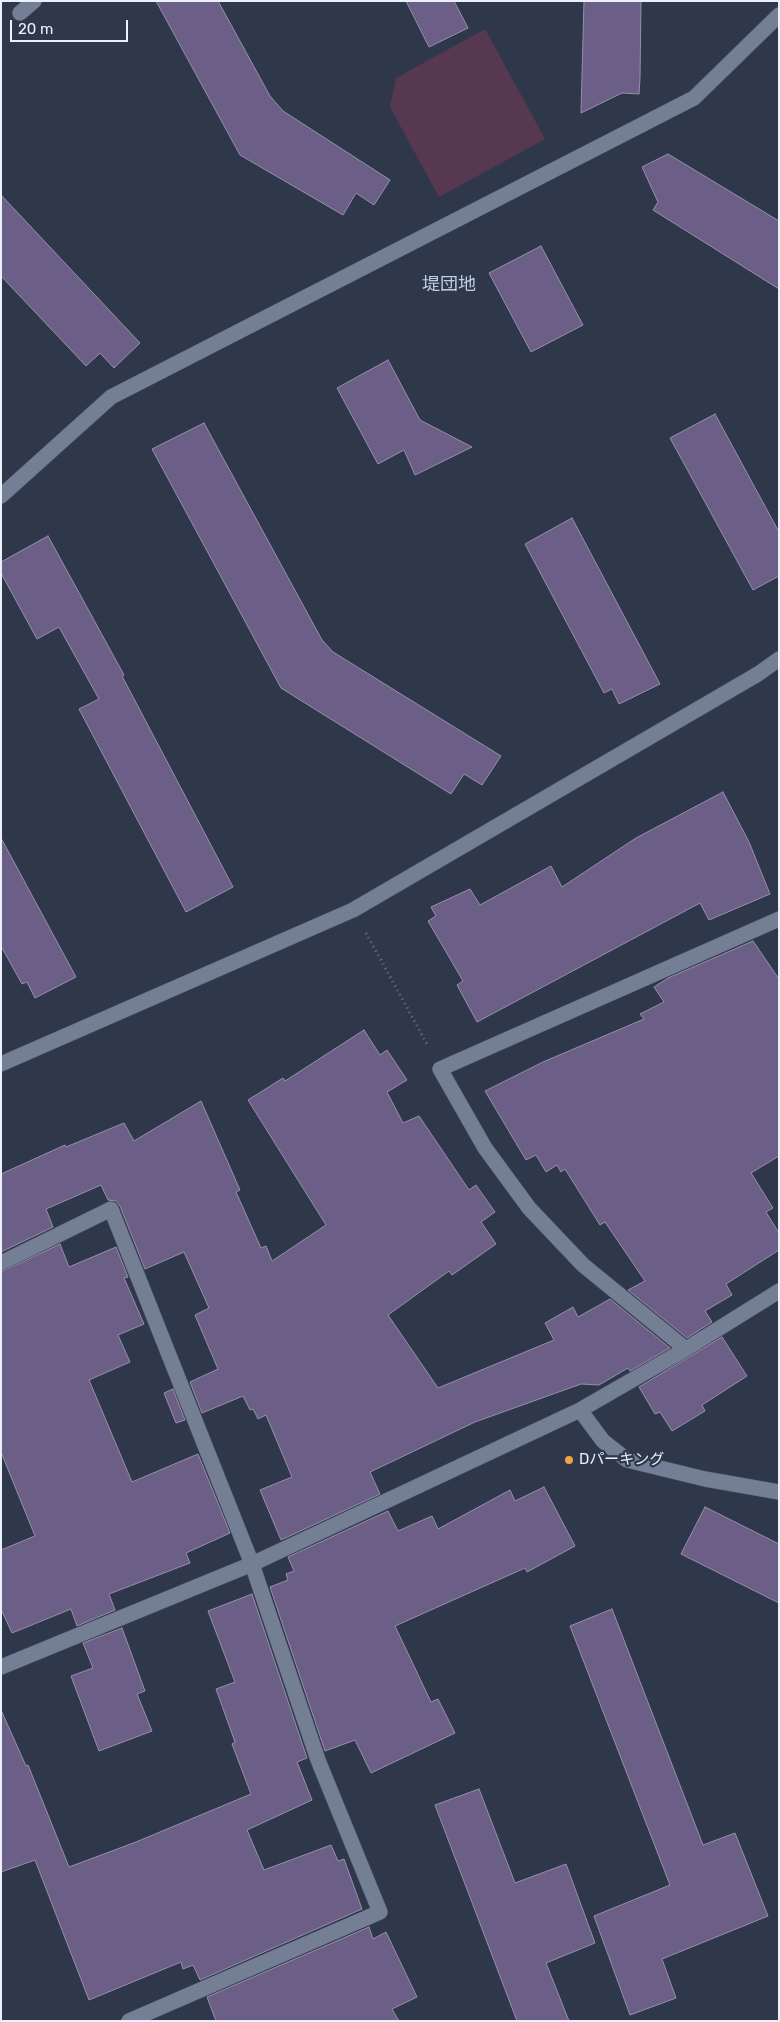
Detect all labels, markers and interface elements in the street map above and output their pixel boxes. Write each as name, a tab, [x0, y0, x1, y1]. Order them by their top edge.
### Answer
scale bar	[12, 10, 130, 42]
text: 20 m	[18, 20, 53, 38]
district label: 堤団地	[422, 274, 476, 296]
place label: Dパーキング	[579, 1451, 664, 1469]
marker: Dパーキング	[563, 1454, 575, 1466]

